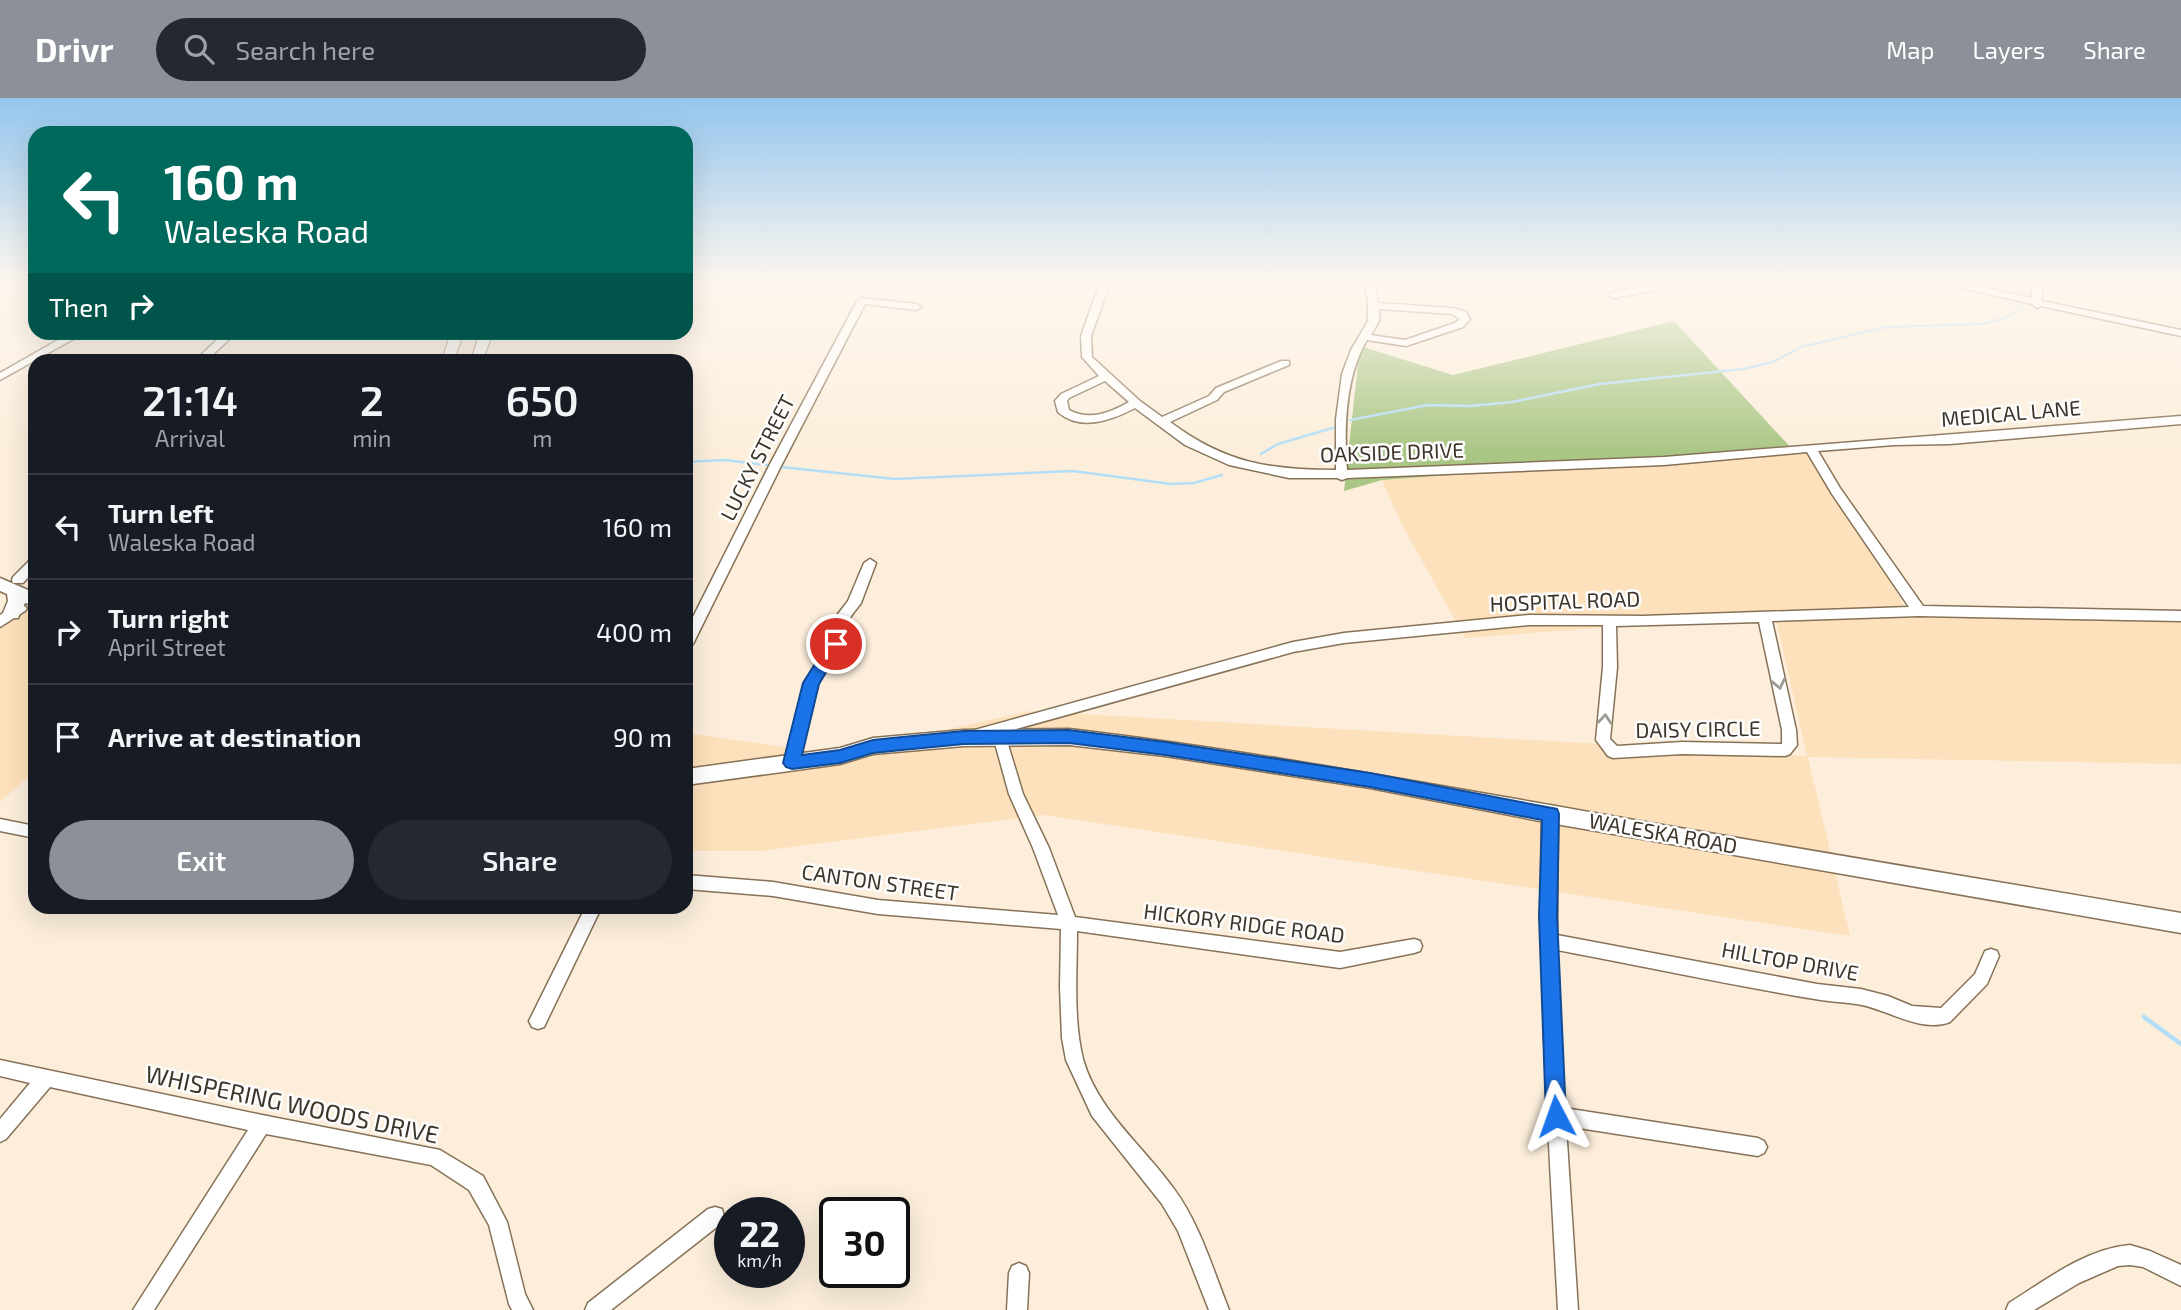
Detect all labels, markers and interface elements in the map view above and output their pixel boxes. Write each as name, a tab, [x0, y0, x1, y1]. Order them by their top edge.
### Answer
search box	[156, 18, 646, 81]
text: Drivr	[35, 29, 114, 69]
icon: search	[180, 30, 218, 68]
text: Search here	[236, 34, 375, 65]
text: Map	[1886, 35, 1934, 64]
text: Layers	[1972, 35, 2045, 64]
text: Share	[2083, 35, 2146, 64]
text: 160 m	[164, 151, 299, 210]
icon: left	[49, 154, 140, 245]
text: Waleska Road	[164, 211, 369, 249]
icon: right	[122, 287, 160, 325]
text: Then	[49, 291, 108, 322]
text: 21:14	[142, 374, 238, 424]
text: 2	[360, 374, 384, 424]
text: 650	[506, 374, 579, 424]
street label: LUCKY STREET	[714, 390, 799, 524]
street label: MEDICAL LANE	[1940, 394, 2082, 431]
text: Arrival	[155, 424, 225, 452]
text: min	[352, 424, 391, 452]
text: m	[532, 424, 552, 452]
street label: OAKSIDE DRIVE	[1320, 436, 1464, 467]
text: Turn left	[108, 497, 214, 528]
icon: left	[49, 508, 87, 546]
text: 160 m	[603, 511, 672, 542]
text: Waleska Road	[108, 528, 255, 556]
street label: HOSPITAL ROAD	[1489, 585, 1641, 616]
text: Turn right	[108, 602, 229, 633]
icon: right	[49, 613, 87, 651]
pin	[806, 614, 866, 674]
text: 400 m	[596, 616, 672, 647]
icon: arrive	[817, 625, 855, 663]
text: April Street	[108, 633, 226, 661]
one-way arrow	[1771, 678, 1786, 690]
one-way arrow	[1597, 714, 1612, 725]
street label: DAISY CIRCLE	[1635, 715, 1761, 742]
icon: arrive	[49, 718, 87, 756]
text: Arrive at destination	[108, 721, 361, 752]
text: 90 m	[613, 721, 672, 752]
street label: WALESKA ROAD	[1587, 807, 1740, 858]
button: Exit	[49, 820, 354, 900]
button: Share	[368, 820, 672, 900]
street label: CANTON STREET	[800, 858, 960, 905]
street label: HICKORY RIDGE ROAD	[1142, 898, 1346, 947]
street label: HILLTOP DRIVE	[1720, 936, 1861, 985]
street label: WHISPERING WOODS DRIVE	[143, 1058, 442, 1149]
position arrow	[1519, 1079, 1593, 1153]
speed limit sign: 30	[819, 1197, 910, 1288]
text: 22	[739, 1212, 780, 1254]
text: km/h	[737, 1249, 782, 1271]

